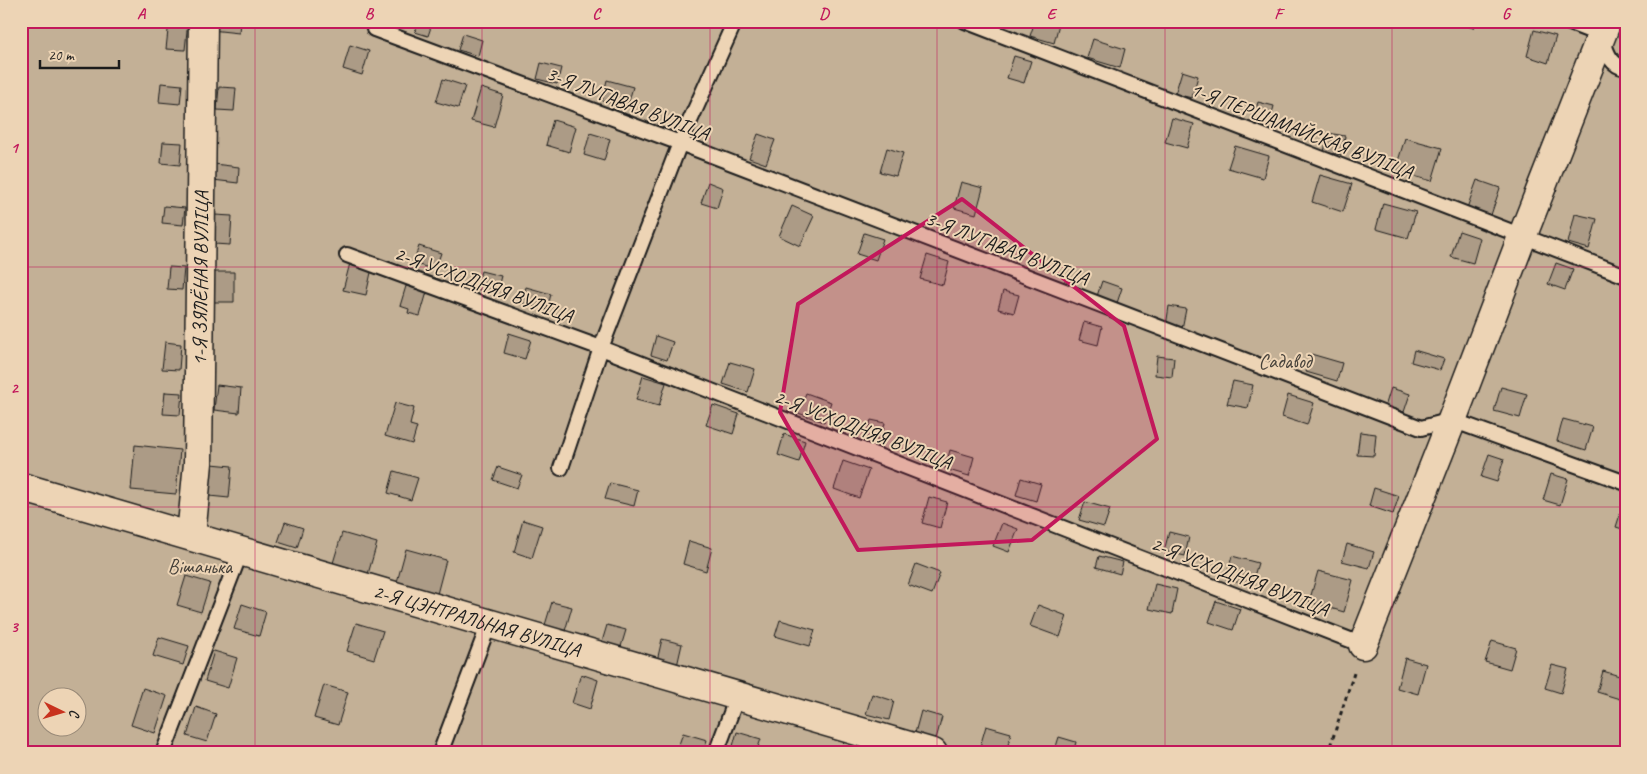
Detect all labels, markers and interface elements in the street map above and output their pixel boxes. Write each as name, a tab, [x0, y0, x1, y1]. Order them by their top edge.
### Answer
text: A	[137, 4, 147, 24]
text: B	[365, 4, 375, 24]
text: C	[592, 4, 602, 24]
text: D	[819, 4, 830, 24]
text: E	[1047, 4, 1058, 24]
text: F	[1274, 4, 1285, 24]
text: G	[1502, 4, 1512, 24]
scale bar	[40, 38, 119, 70]
text: 20 m	[48, 46, 75, 65]
street label: 3-Я ЛУГАВАЯ ВУЛІЦА	[543, 61, 714, 146]
street label: 1-Я ПЕРШАМАЙСКАЯ ВУЛІЦА	[1187, 77, 1417, 185]
text: 1	[10, 138, 19, 158]
street label: 1-Я ЗЯЛЁНАЯ ВУЛІЦА	[187, 190, 214, 366]
street label: 3-Я ЛУГАВАЯ ВУЛІЦА	[922, 206, 1093, 291]
street label: 2-Я УСХОДНЯЯ ВУЛІЦА	[391, 241, 577, 329]
park label: Садавод	[1259, 349, 1314, 374]
text: 2	[10, 378, 19, 398]
street label: 2-Я УСХОДНЯЯ ВУЛІЦА	[770, 384, 956, 475]
street label: 2-Я УСХОДНЯЯ ВУЛІЦА	[1147, 531, 1333, 622]
park label: Вішанька	[168, 554, 234, 579]
street label: 2-Я ЦЭНТРАЛЬНАЯ ВУЛІЦА	[370, 578, 584, 663]
text: 3	[10, 617, 19, 637]
north arrow	[38, 686, 88, 736]
text: С	[65, 709, 83, 719]

